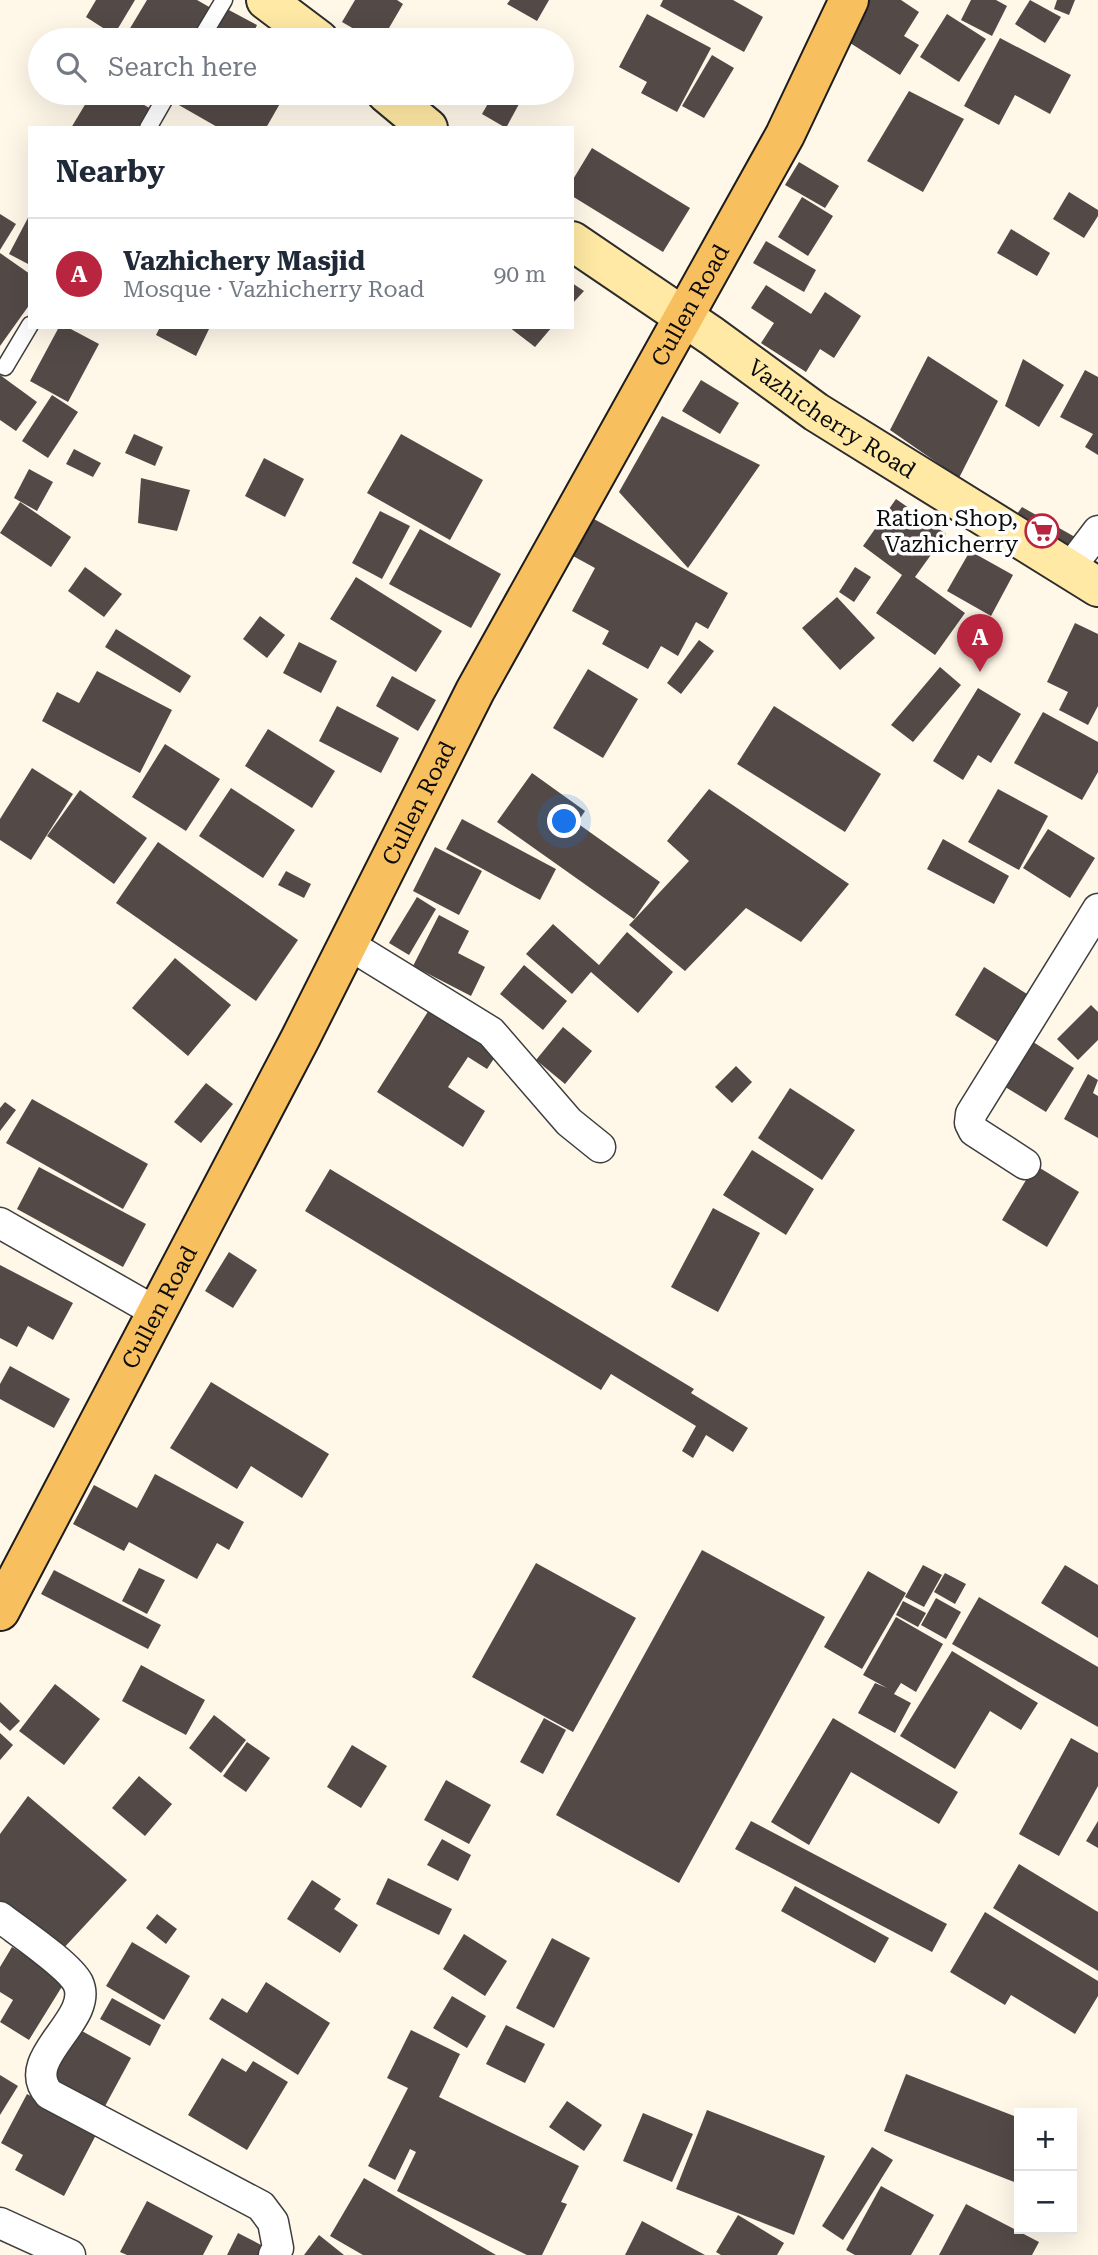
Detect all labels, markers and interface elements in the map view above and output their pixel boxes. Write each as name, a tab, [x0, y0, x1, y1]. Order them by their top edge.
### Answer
search box	[28, 28, 574, 105]
icon: search	[52, 48, 90, 86]
text: Search here	[108, 52, 257, 82]
text: Nearby	[56, 154, 165, 189]
street label: Cullen Road	[645, 240, 735, 371]
text: Vazhichery Masjid	[123, 246, 365, 276]
text: A	[71, 261, 87, 288]
text: 90 m	[493, 261, 546, 288]
text: Mosque · Vazhicherry Road	[123, 276, 424, 303]
street label: Vazhicherry Road	[743, 353, 921, 484]
place label: Ration Shop, Vazhicherry	[876, 505, 1018, 558]
supermarket icon: Ration Shop, Vazhicherry	[1023, 512, 1061, 550]
pin: A	[957, 614, 1003, 672]
street label: Cullen Road	[376, 736, 461, 869]
your location	[547, 804, 581, 838]
street label: Cullen Road	[116, 1241, 203, 1373]
map controls	[1014, 2108, 1077, 2234]
button: +	[1014, 2108, 1077, 2171]
button: −	[1014, 2171, 1077, 2234]

